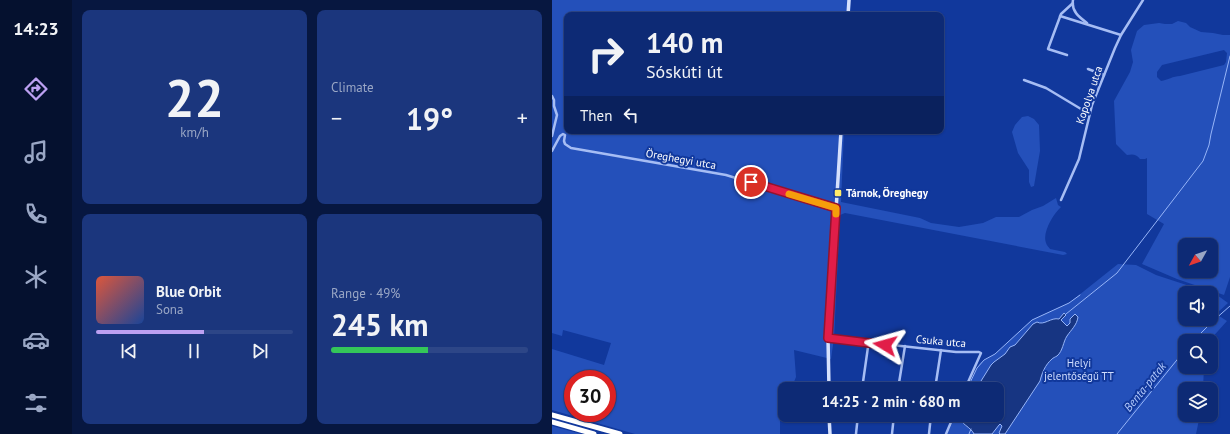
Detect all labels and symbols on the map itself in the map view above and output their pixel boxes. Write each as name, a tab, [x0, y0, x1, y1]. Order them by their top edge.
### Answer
street label: Kopolya utca	[1073, 64, 1105, 126]
street label: Öreghegyi utca	[645, 146, 717, 172]
pin	[734, 165, 768, 199]
place label: Tárnok, Öreghegy	[846, 186, 929, 200]
marker: Tárnok, Öreghegy	[833, 188, 843, 198]
north arrow	[1178, 238, 1218, 278]
position arrow	[864, 324, 906, 366]
street label: Csuka utca	[915, 332, 967, 350]
park label: Helyi jelentőségű TT	[1044, 356, 1114, 383]
water label: Benta-patak	[1120, 359, 1169, 414]
speed limit sign: 30	[564, 370, 616, 422]

